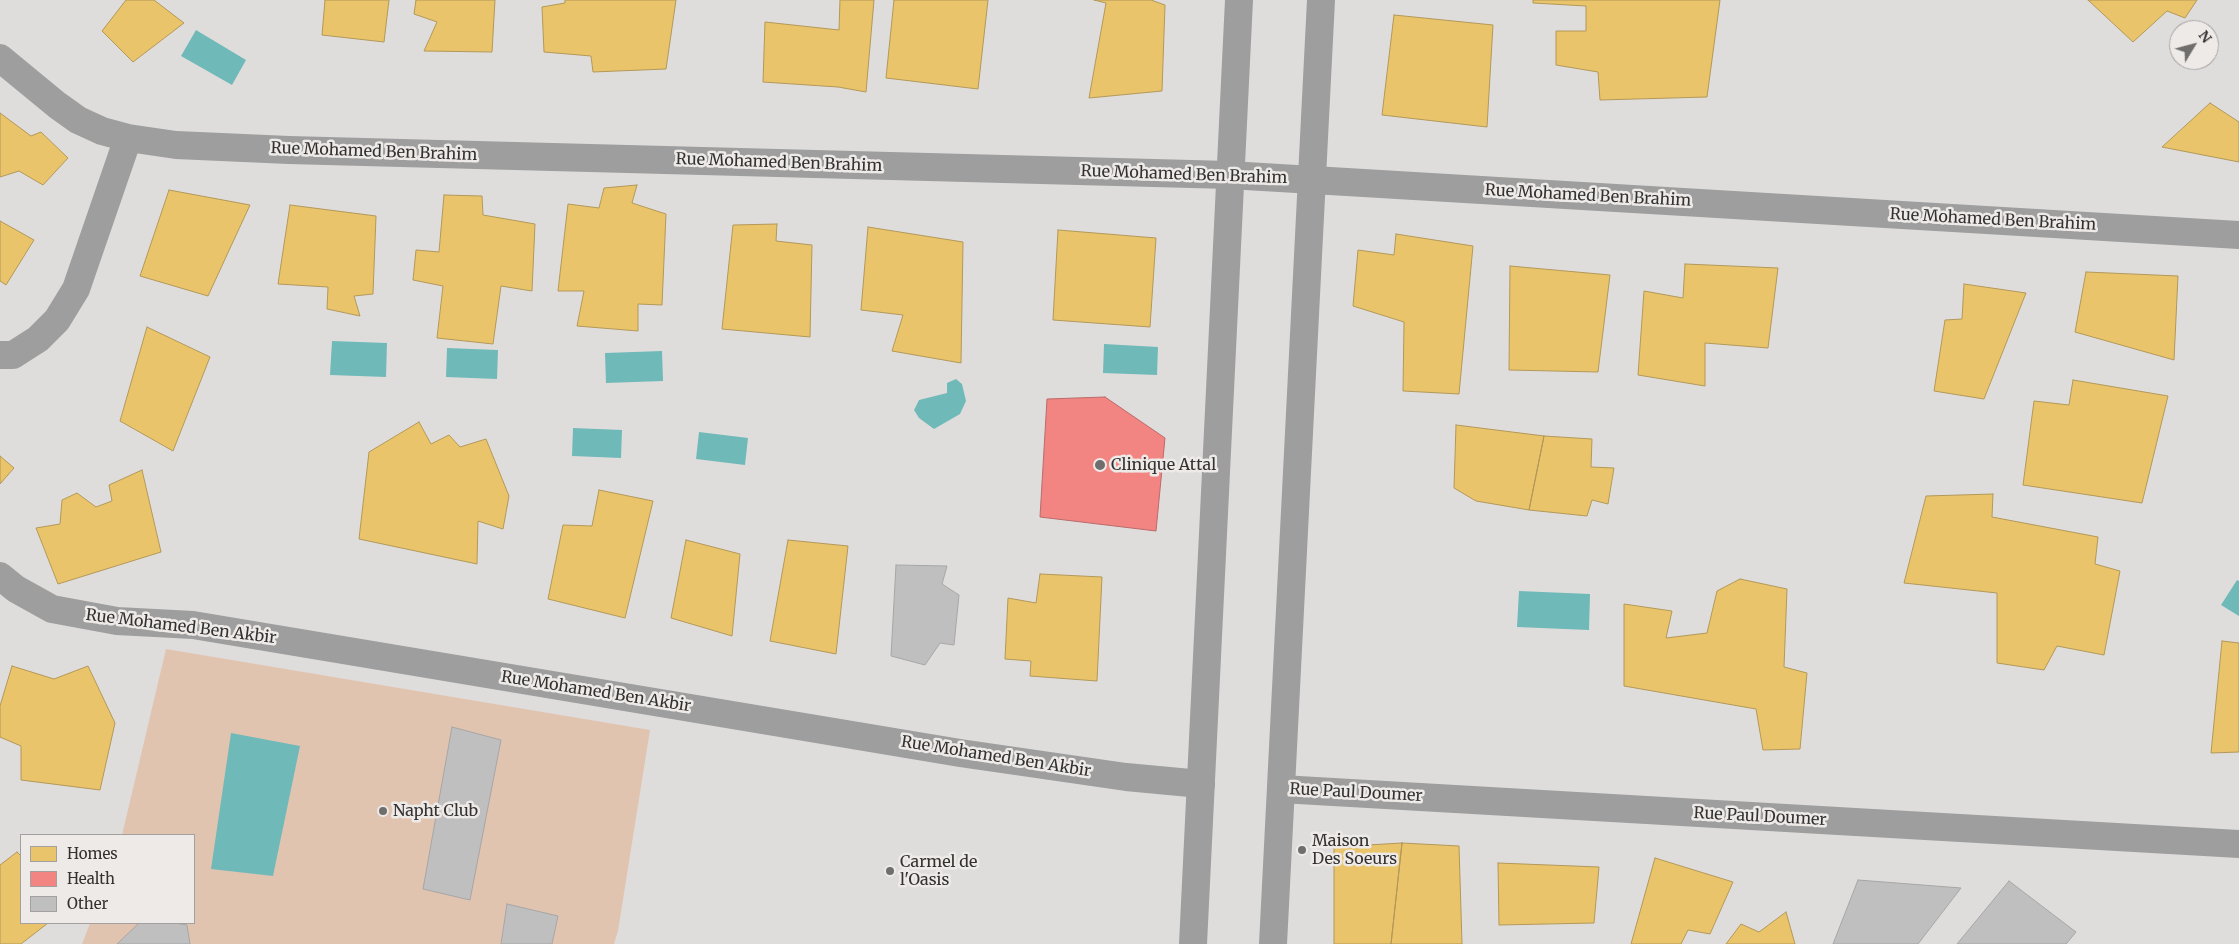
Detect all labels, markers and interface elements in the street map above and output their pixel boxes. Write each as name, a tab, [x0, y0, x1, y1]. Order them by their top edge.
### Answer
north arrow	[2169, 20, 2219, 70]
text: N	[2195, 27, 2216, 46]
street label: Rue Mohamed Ben Brahim	[270, 139, 478, 165]
street label: Rue Mohamed Ben Brahim	[675, 150, 883, 176]
street label: Rue Mohamed Ben Brahim	[1080, 162, 1288, 188]
street label: Rue Mohamed Ben Brahim	[1484, 181, 1692, 211]
street label: Rue Mohamed Ben Brahim	[1889, 205, 2097, 235]
place label: Clinique Attal	[1111, 455, 1216, 475]
marker: Clinique Attal	[1093, 458, 1107, 472]
street label: Rue Mohamed Ben Akbir	[85, 606, 277, 648]
street label: Rue Mohamed Ben Akbir	[500, 668, 692, 716]
street label: Rue Mohamed Ben Akbir	[900, 733, 1092, 781]
street label: Rue Paul Doumer	[1289, 780, 1423, 806]
place label: Napht Club	[393, 801, 478, 821]
street label: Rue Paul Doumer	[1693, 804, 1827, 830]
marker: Napht Club	[377, 805, 389, 817]
place label: Maison Des Soeurs	[1312, 831, 1397, 869]
legend	[20, 834, 195, 924]
text: Homes	[67, 844, 118, 863]
marker: Maison Des Soeurs	[1296, 844, 1308, 856]
place label: Carmel de l'Oasis	[900, 852, 977, 890]
marker: Carmel de l'Oasis	[884, 865, 896, 877]
text: Health	[67, 869, 115, 888]
text: Other	[67, 894, 108, 913]

